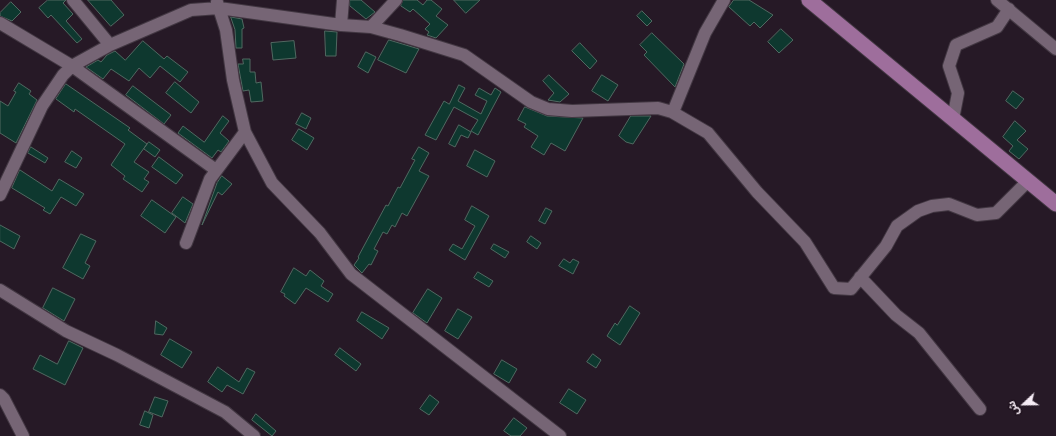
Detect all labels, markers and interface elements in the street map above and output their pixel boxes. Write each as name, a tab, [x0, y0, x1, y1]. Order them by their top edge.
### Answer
north arrow	[1004, 384, 1044, 424]
text: ش	[1004, 399, 1021, 418]

